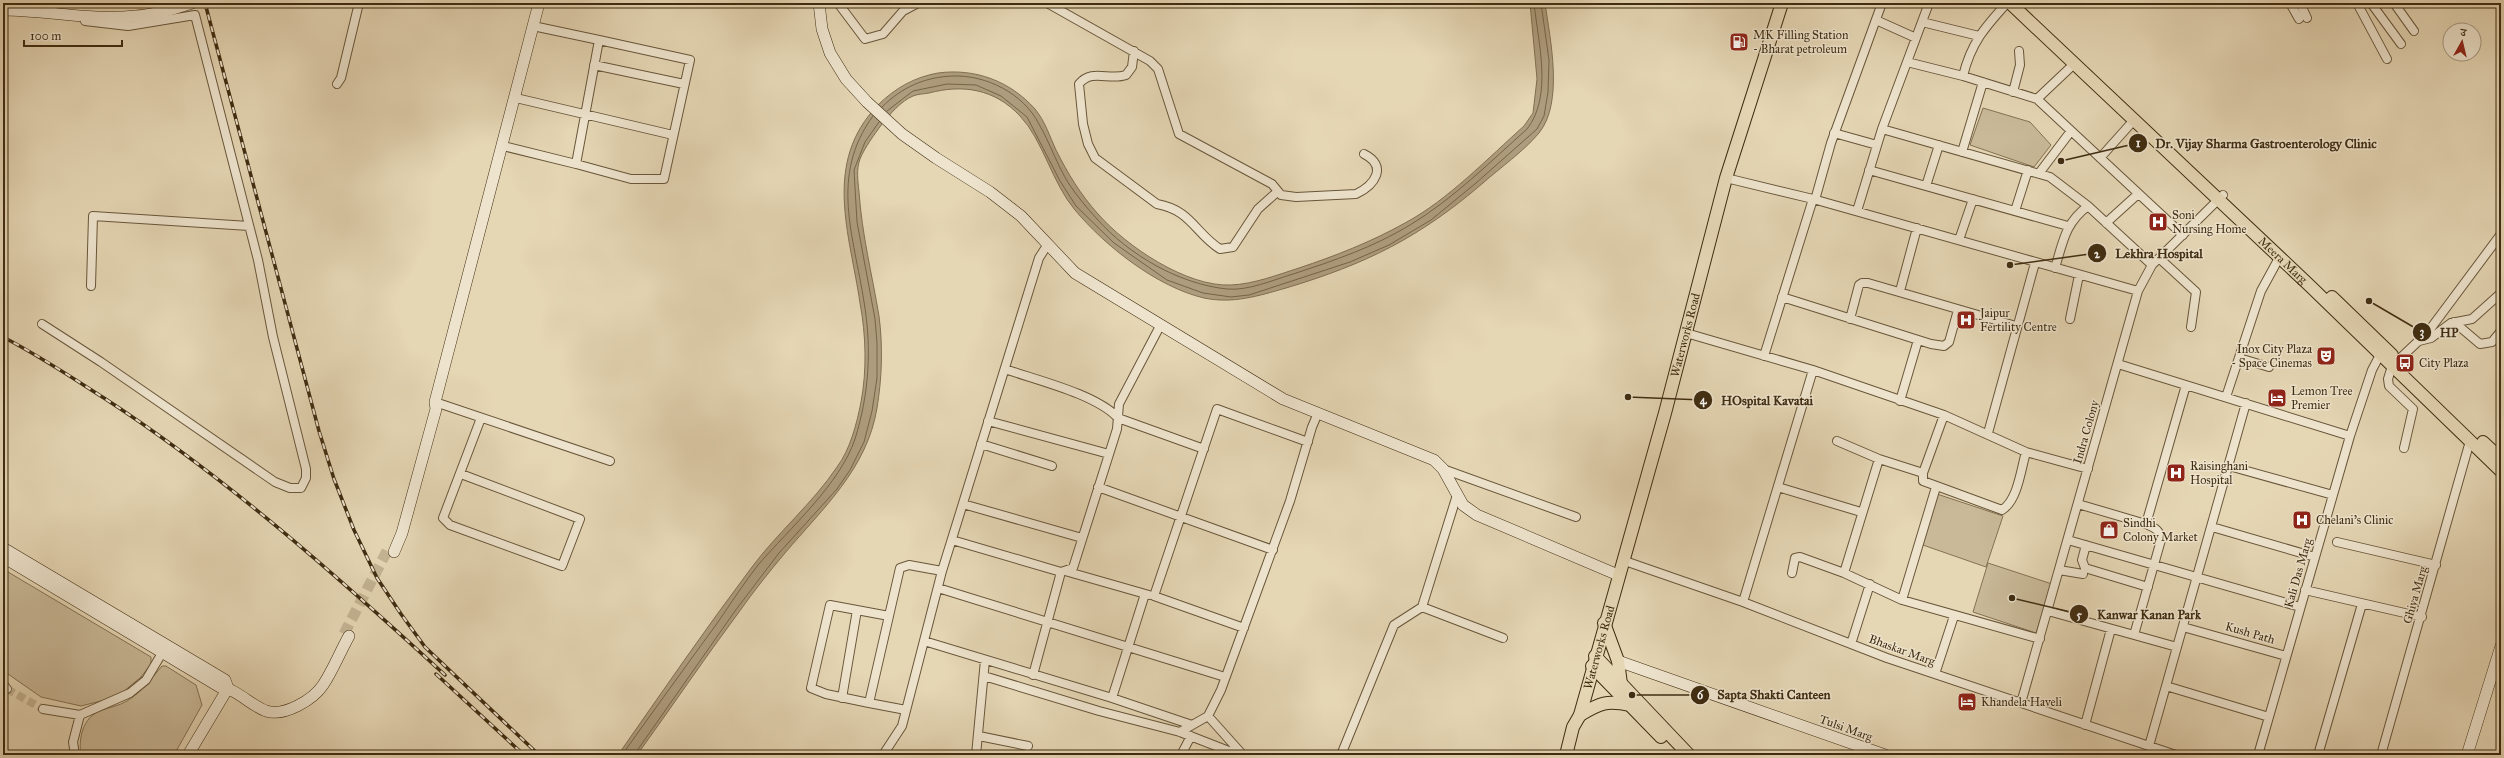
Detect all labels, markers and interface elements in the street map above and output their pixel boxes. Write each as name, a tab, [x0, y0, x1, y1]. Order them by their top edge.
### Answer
scale bar	[24, 22, 122, 48]
north arrow	[2442, 22, 2482, 62]
text: उ	[2459, 26, 2468, 40]
place label: MK Filling Station - Bharat petroleum	[1753, 28, 1849, 56]
text: 100 m	[30, 29, 61, 43]
fuel station icon: MK Filling Station - Bharat petroleum	[1728, 31, 1750, 53]
callout: Dr. Vijay Sharma Gastroenterology Clinic	[2128, 131, 2385, 156]
text: 1	[2136, 136, 2141, 150]
text: Dr. Vijay Sharma Gastroenterology Clinic	[2155, 136, 2377, 152]
place label: Soni Nursing Home	[2172, 208, 2247, 237]
hospital icon: Soni Nursing Home	[2147, 211, 2169, 233]
street label: Meera Marg	[2255, 234, 2310, 288]
callout: Lekhra Hospital	[2087, 241, 2211, 266]
text: Lekhra Hospital	[2115, 246, 2203, 262]
text: 2	[2094, 247, 2101, 261]
street label: Waterworks Road	[1668, 292, 1703, 379]
place label: Jaipur Fertility Centre	[1978, 306, 2057, 334]
hospital icon: Jaipur Fertility Centre	[1955, 309, 1977, 331]
callout: HP	[2412, 320, 2467, 345]
text: 3	[2420, 325, 2425, 340]
text: HP	[2440, 325, 2459, 341]
place label: Inox City Plaza - Space Cinemas	[2231, 342, 2313, 370]
theatre icon: Inox City Plaza - Space Cinemas	[2315, 345, 2337, 367]
bus stop icon: City Plaza	[2394, 352, 2416, 374]
place label: City Plaza	[2419, 356, 2470, 370]
place label: Lemon Tree Premier	[2291, 384, 2352, 412]
hotel icon: Lemon Tree Premier	[2266, 387, 2288, 409]
callout: HOspital Kavatai	[1693, 388, 1821, 413]
text: 4	[1700, 393, 1708, 408]
text: HOspital Kavatai	[1721, 393, 1813, 409]
street label: Indra Colony	[2070, 398, 2102, 465]
place label: Raisinghani Hospital	[2190, 459, 2249, 487]
hospital icon: Raisinghani Hospital	[2165, 462, 2187, 484]
hospital icon: Chelani's Clinic	[2291, 509, 2313, 531]
place label: Chelani's Clinic	[2316, 513, 2393, 527]
place label: Sindhi Colony Market	[2123, 516, 2198, 544]
shop icon: Sindhi Colony Market	[2098, 519, 2120, 541]
street label: Kali Das Marg	[2281, 536, 2316, 610]
street label: Ghiya Marg	[2400, 564, 2431, 626]
callout: Kanwar Kanan Park	[2069, 602, 2209, 627]
street label: Waterworks Road	[1581, 604, 1617, 691]
text: Kanwar Kanan Park	[2097, 607, 2202, 623]
text: 5	[2076, 608, 2082, 622]
street label: Kush Path	[2224, 619, 2277, 647]
street label: Bhaskar Marg	[1867, 632, 1937, 669]
callout: Sapta Shakti Canteen	[1690, 682, 1839, 707]
text: Sapta Shakti Canteen	[1717, 687, 1831, 703]
text: 6	[1697, 688, 1704, 702]
hotel icon: Khandela Haveli	[1956, 691, 1978, 713]
place label: Khandela Haveli	[1981, 695, 2063, 709]
street label: Tulsi Marg	[1817, 712, 1875, 745]

